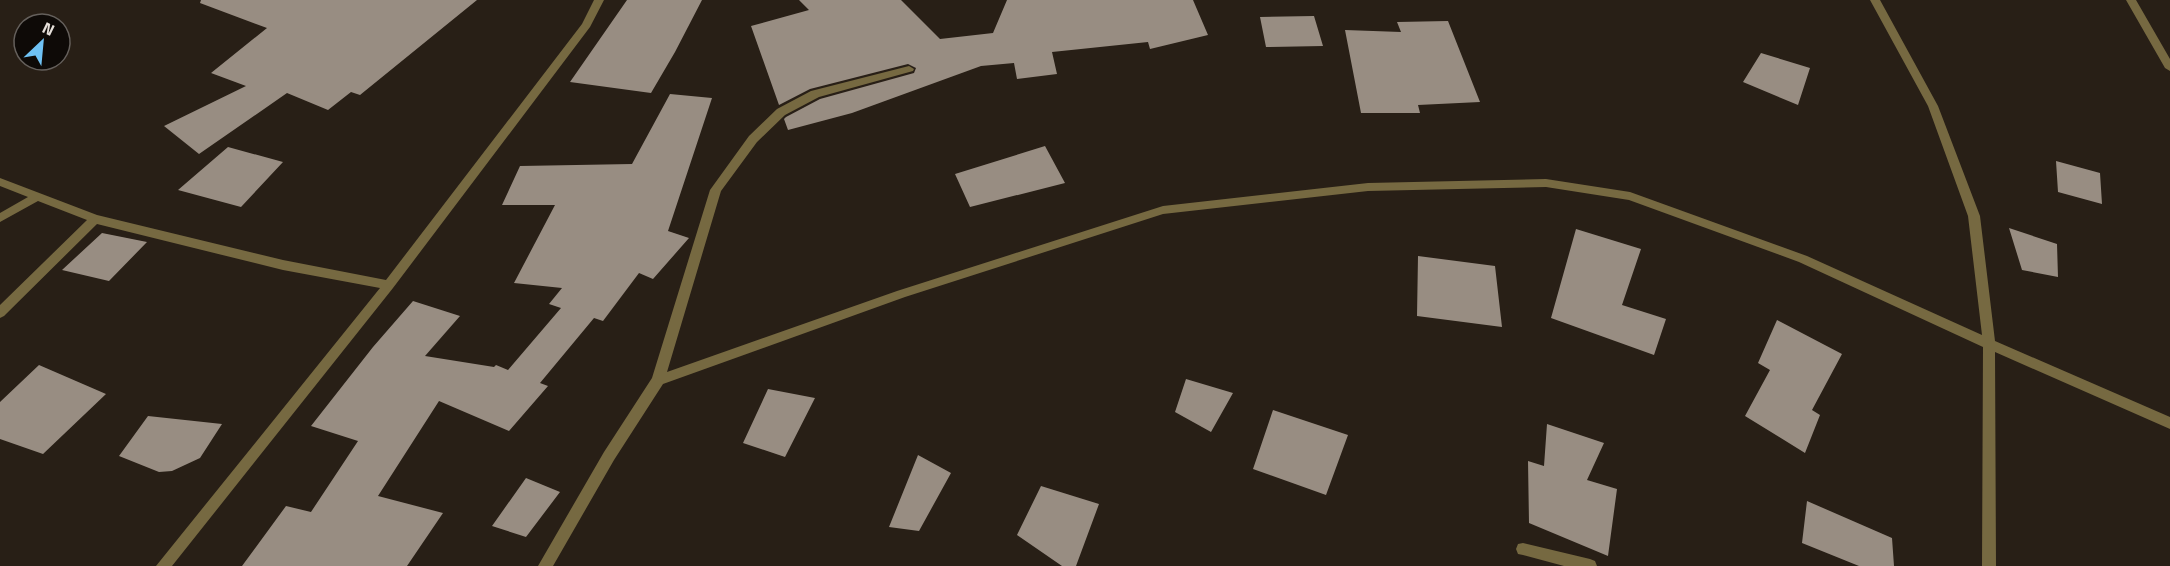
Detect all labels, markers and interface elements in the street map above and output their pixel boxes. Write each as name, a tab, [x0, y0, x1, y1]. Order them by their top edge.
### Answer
north arrow	[12, 12, 72, 72]
text: N	[38, 15, 59, 42]

